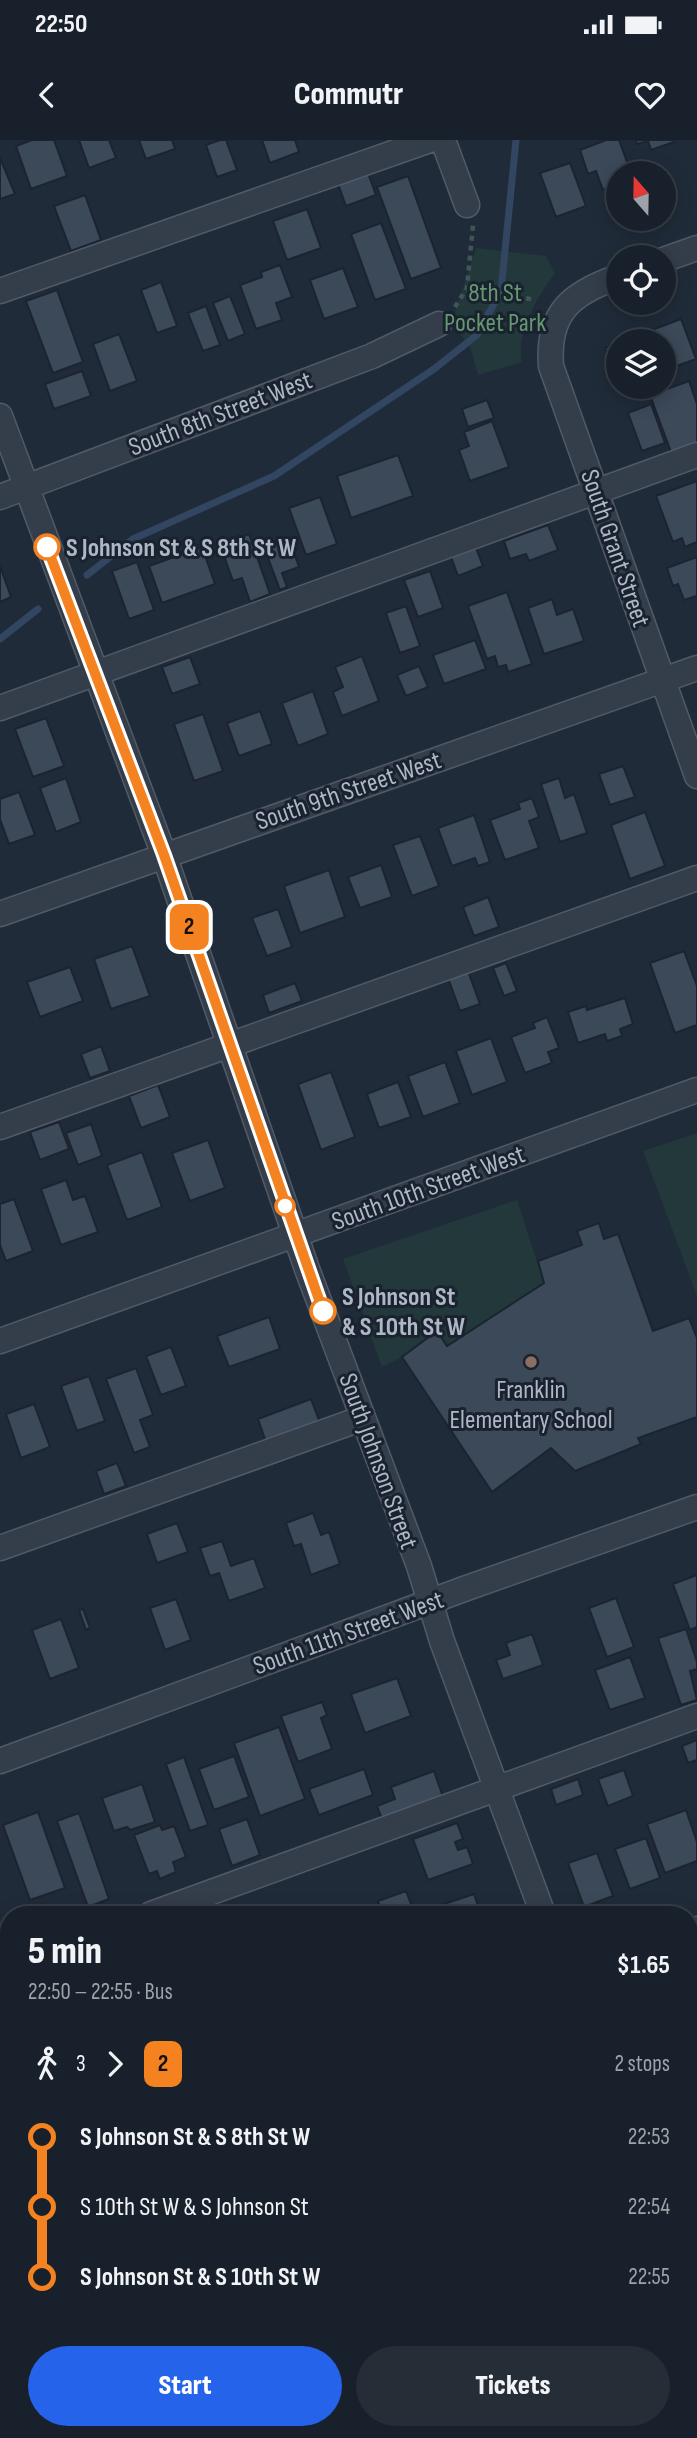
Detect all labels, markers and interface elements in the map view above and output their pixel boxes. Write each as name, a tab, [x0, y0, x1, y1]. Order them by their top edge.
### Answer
text: 22:50	[35, 9, 87, 40]
text: Commutr	[294, 75, 403, 114]
icon: back	[28, 76, 66, 114]
icon: heart	[631, 76, 669, 114]
north arrow	[606, 161, 676, 231]
map controls	[606, 161, 676, 399]
button: locate	[606, 245, 676, 315]
park label: 8th St Pocket Park	[444, 278, 546, 339]
button: layers	[606, 329, 676, 399]
street label: South 8th Street West	[125, 365, 317, 464]
street label: South Grant Street	[573, 466, 656, 631]
place label: S Johnson St & S 8th St W	[66, 533, 296, 564]
marker: S Johnson St & S 8th St W	[34, 534, 60, 560]
street label: South 9th Street West	[252, 745, 445, 838]
line badge: 2	[166, 904, 212, 950]
text: 2	[184, 912, 194, 941]
street label: South 10th Street West	[328, 1139, 529, 1238]
unlabelled marker	[275, 1196, 295, 1216]
place label: S Johnson St & S 10th St W	[342, 1282, 465, 1343]
marker: S Johnson St & S 10th St W	[310, 1298, 336, 1324]
marker: Franklin Elementary School	[523, 1354, 539, 1370]
street label: South Johnson Street	[331, 1369, 424, 1554]
place label: Franklin Elementary School	[449, 1375, 613, 1436]
street label: South 11th Street West	[249, 1585, 448, 1682]
text: 5 min	[28, 1929, 102, 1974]
text: $1.65	[617, 1950, 670, 1981]
text: 22:50 – 22:55 · Bus	[28, 1978, 173, 2006]
icon: walk	[28, 2045, 66, 2083]
icon: forward	[96, 2045, 134, 2083]
text: 2	[158, 2049, 168, 2078]
text: 3	[76, 2050, 86, 2078]
text: 2 stops	[614, 2050, 670, 2078]
text: S Johnson St & S 8th St W	[80, 2122, 310, 2153]
text: 22:53	[628, 2123, 670, 2151]
text: S 10th St W & S Johnson St	[80, 2192, 309, 2223]
text: 22:54	[628, 2193, 670, 2221]
text: S Johnson St & S 10th St W	[80, 2262, 320, 2293]
text: 22:55	[628, 2263, 670, 2291]
button: Start	[28, 2346, 342, 2426]
button: Tickets	[356, 2346, 670, 2426]

